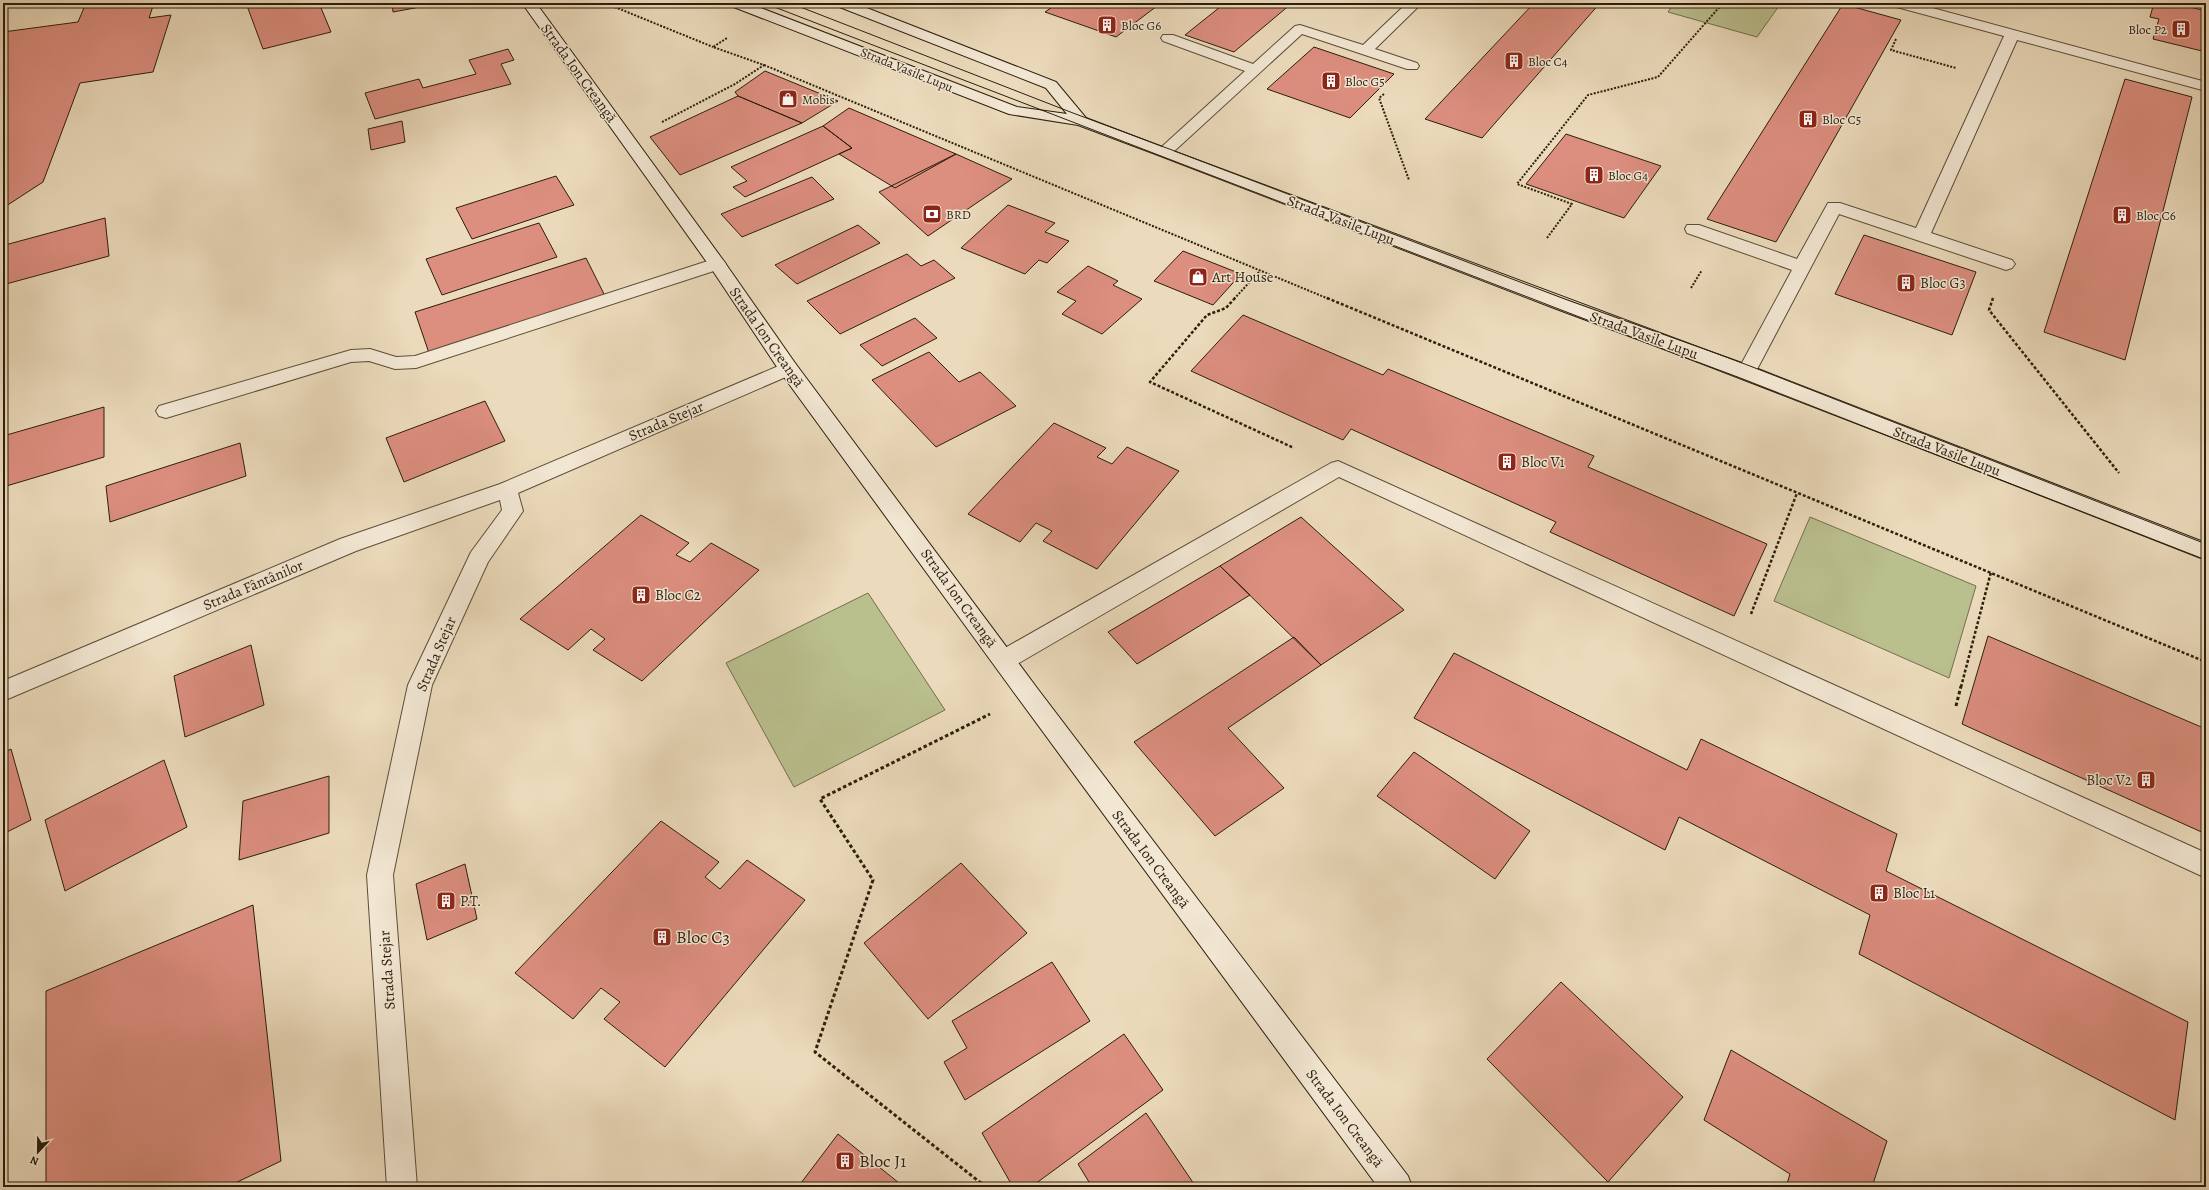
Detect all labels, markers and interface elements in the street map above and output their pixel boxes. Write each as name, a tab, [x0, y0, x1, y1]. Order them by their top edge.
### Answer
building icon: Bloc G6	[1096, 14, 1118, 36]
place label: Bloc G6	[1121, 17, 1161, 34]
building icon: Bloc P2	[2170, 18, 2192, 40]
street label: Strada Ion Creangă	[536, 19, 622, 127]
place label: Bloc P2	[2128, 21, 2167, 38]
street label: Strada Vasile Lupu	[858, 43, 956, 96]
building icon: Bloc C4	[1503, 50, 1525, 72]
place label: Bloc C4	[1528, 53, 1568, 70]
building icon: Bloc G5	[1320, 70, 1342, 92]
place label: Bloc G5	[1345, 73, 1385, 90]
shop icon: Mobis	[777, 88, 799, 110]
place label: Mobis	[802, 91, 835, 108]
building icon: Bloc C5	[1797, 108, 1819, 130]
place label: Bloc C5	[1822, 111, 1861, 128]
building icon: Bloc G4	[1583, 164, 1605, 186]
place label: Bloc G4	[1608, 167, 1648, 184]
street label: Strada Vasile Lupu	[1284, 190, 1399, 250]
bank icon: BRD	[921, 203, 943, 225]
building icon: Bloc C6	[2111, 204, 2133, 226]
place label: BRD	[946, 206, 971, 223]
place label: Bloc C6	[2136, 207, 2176, 224]
shop icon: Art House	[1187, 266, 1209, 288]
place label: Art House	[1211, 267, 1274, 287]
building icon: Bloc G3	[1895, 272, 1917, 294]
place label: Bloc G3	[1920, 273, 1966, 293]
street label: Strada Ion Creangă	[725, 283, 809, 391]
street label: Strada Vasile Lupu	[1587, 306, 1702, 364]
street label: Strada Stejar	[625, 396, 707, 446]
street label: Strada Vasile Lupu	[1890, 421, 2005, 481]
building icon: Bloc V1	[1496, 451, 1518, 473]
place label: Bloc V1	[1521, 452, 1565, 472]
street label: Strada Ion Creangă	[916, 544, 1002, 652]
street label: Strada Fântânilor	[200, 555, 306, 615]
building icon: Bloc C2	[630, 584, 652, 606]
place label: Bloc C2	[655, 585, 701, 605]
street label: Strada Stejar	[411, 613, 461, 695]
building icon: Bloc V2	[2135, 769, 2157, 791]
place label: Bloc V2	[2086, 770, 2132, 790]
street label: Strada Ion Creangă	[1107, 806, 1195, 912]
building icon: Bloc L1	[1868, 882, 1890, 904]
place label: Bloc L1	[1893, 883, 1935, 903]
building icon: P.T.	[435, 890, 457, 912]
place label: P.T.	[460, 891, 481, 911]
place label: Bloc C3	[676, 925, 730, 949]
building icon: Bloc C3	[651, 926, 673, 948]
street label: Strada Stejar	[374, 929, 400, 1010]
street label: Strada Ion Creangă	[1301, 1065, 1389, 1171]
north arrow	[18, 1132, 58, 1172]
place label: Bloc J1	[859, 1149, 906, 1173]
building icon: Bloc J1	[834, 1150, 856, 1172]
text: N	[28, 1152, 41, 1169]

